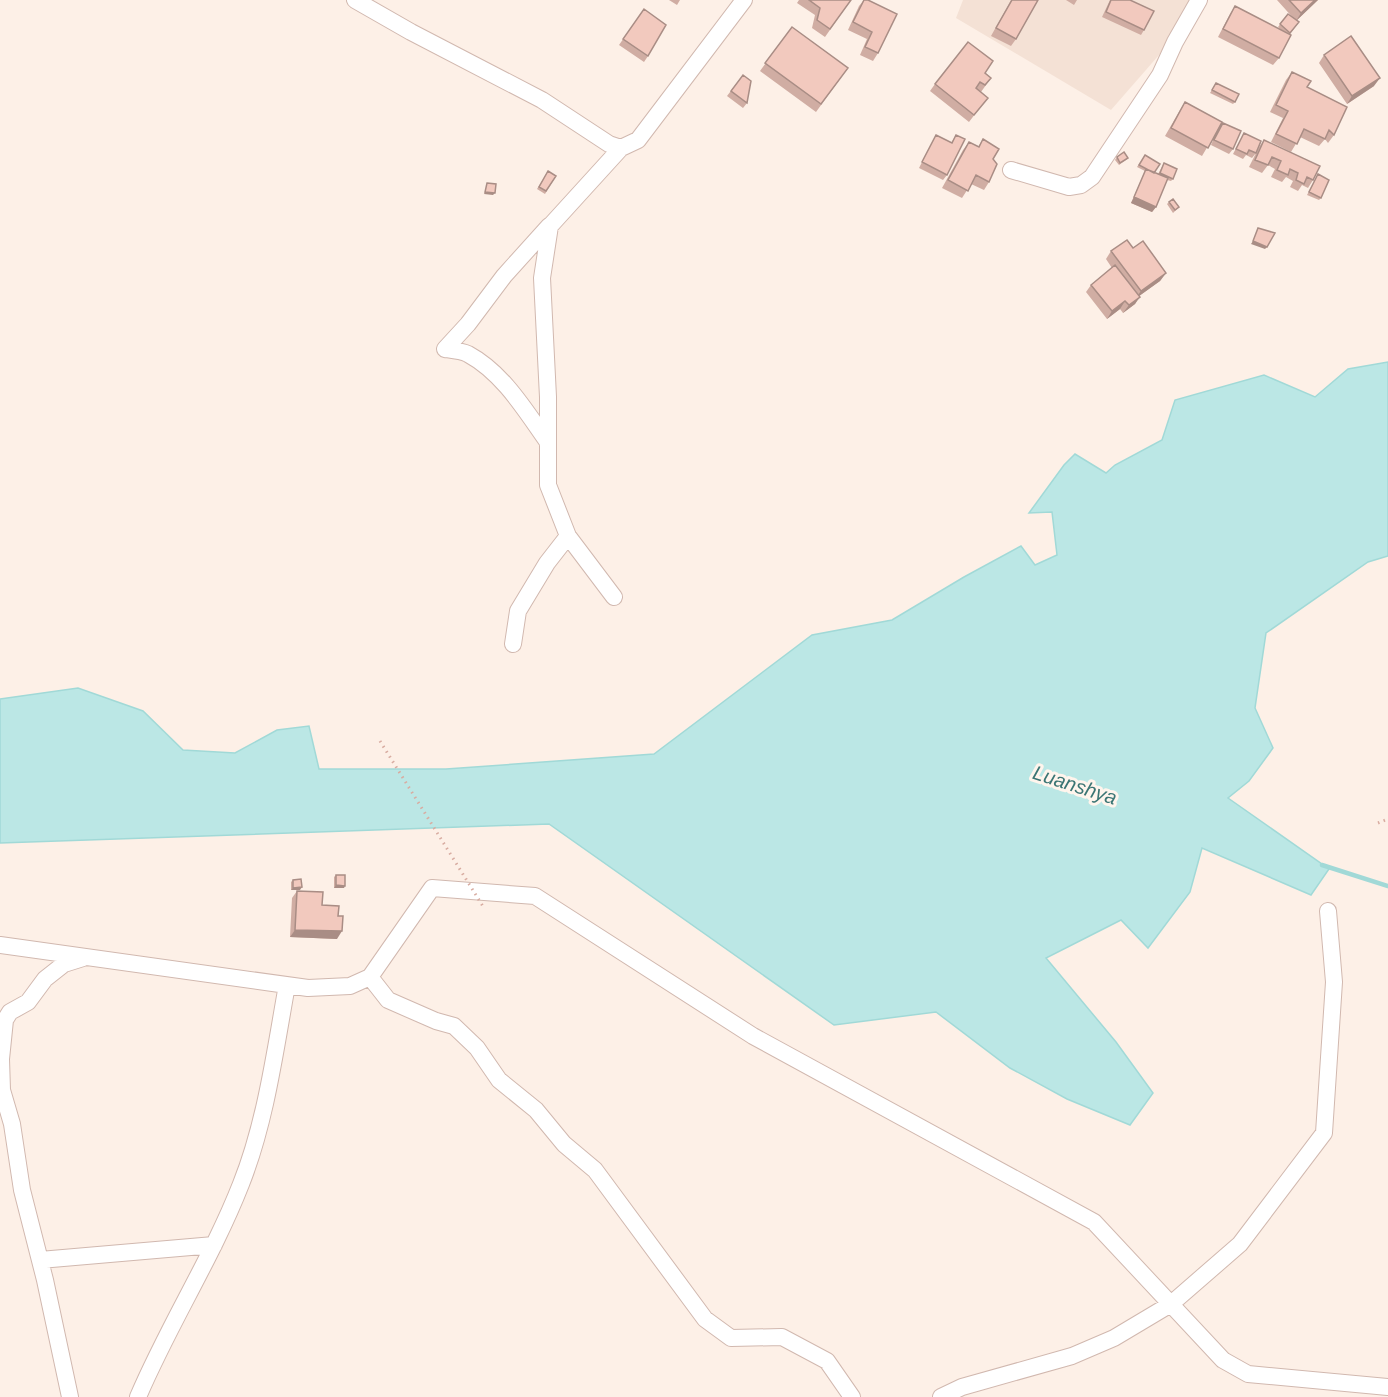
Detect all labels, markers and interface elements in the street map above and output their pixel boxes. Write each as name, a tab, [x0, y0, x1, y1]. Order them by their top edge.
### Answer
water label: Luanshya	[1030, 761, 1120, 809]

